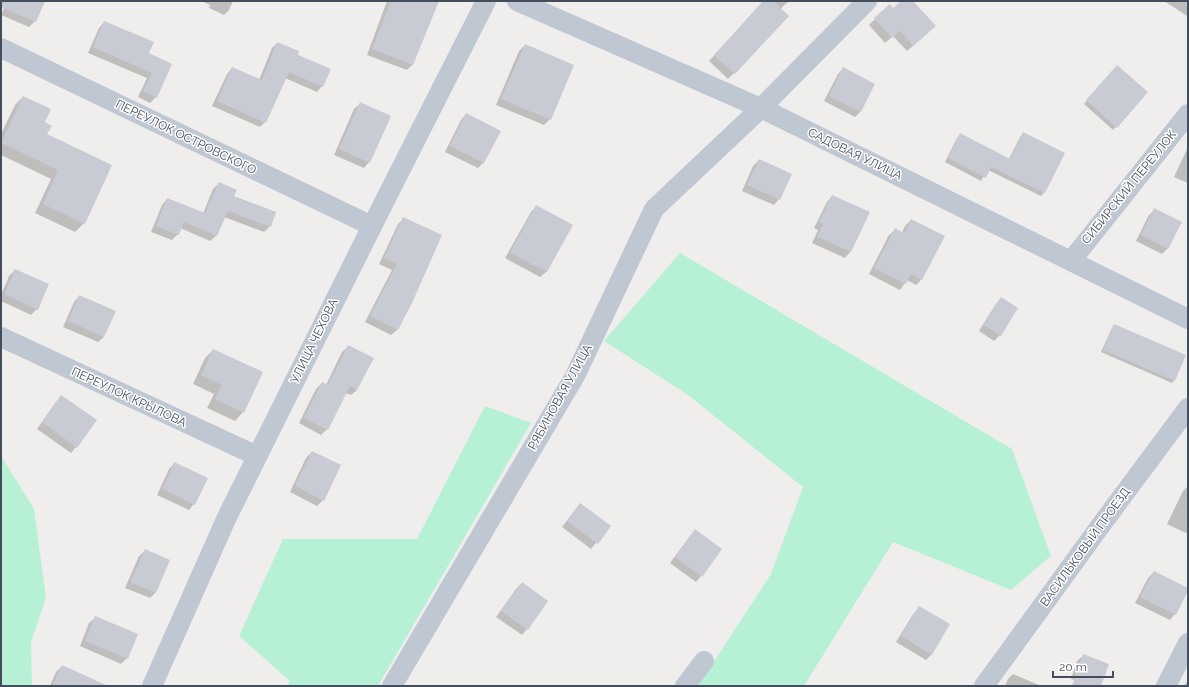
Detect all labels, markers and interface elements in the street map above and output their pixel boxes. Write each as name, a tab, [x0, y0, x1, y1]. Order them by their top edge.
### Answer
street label: ПЕРЕУЛОК ОСТРОВСКОГО	[113, 97, 259, 177]
street label: САДОВАЯ УЛИЦА	[806, 125, 904, 183]
street label: СИБИРСКИЙ ПЕРЕУЛОК	[1079, 127, 1179, 247]
street label: УЛИЦА ЧЕХОВА	[287, 296, 341, 386]
street label: РЯБИНОВАЯ УЛИЦА	[525, 342, 595, 452]
street label: ПЕРЕУЛОК КРЫЛОВА	[69, 364, 189, 430]
street label: ВАСИЛЬКОВЫЙ ПРОЕЗД	[1037, 485, 1133, 609]
scale bar	[1053, 653, 1113, 679]
text: 20 m	[1059, 660, 1087, 674]

